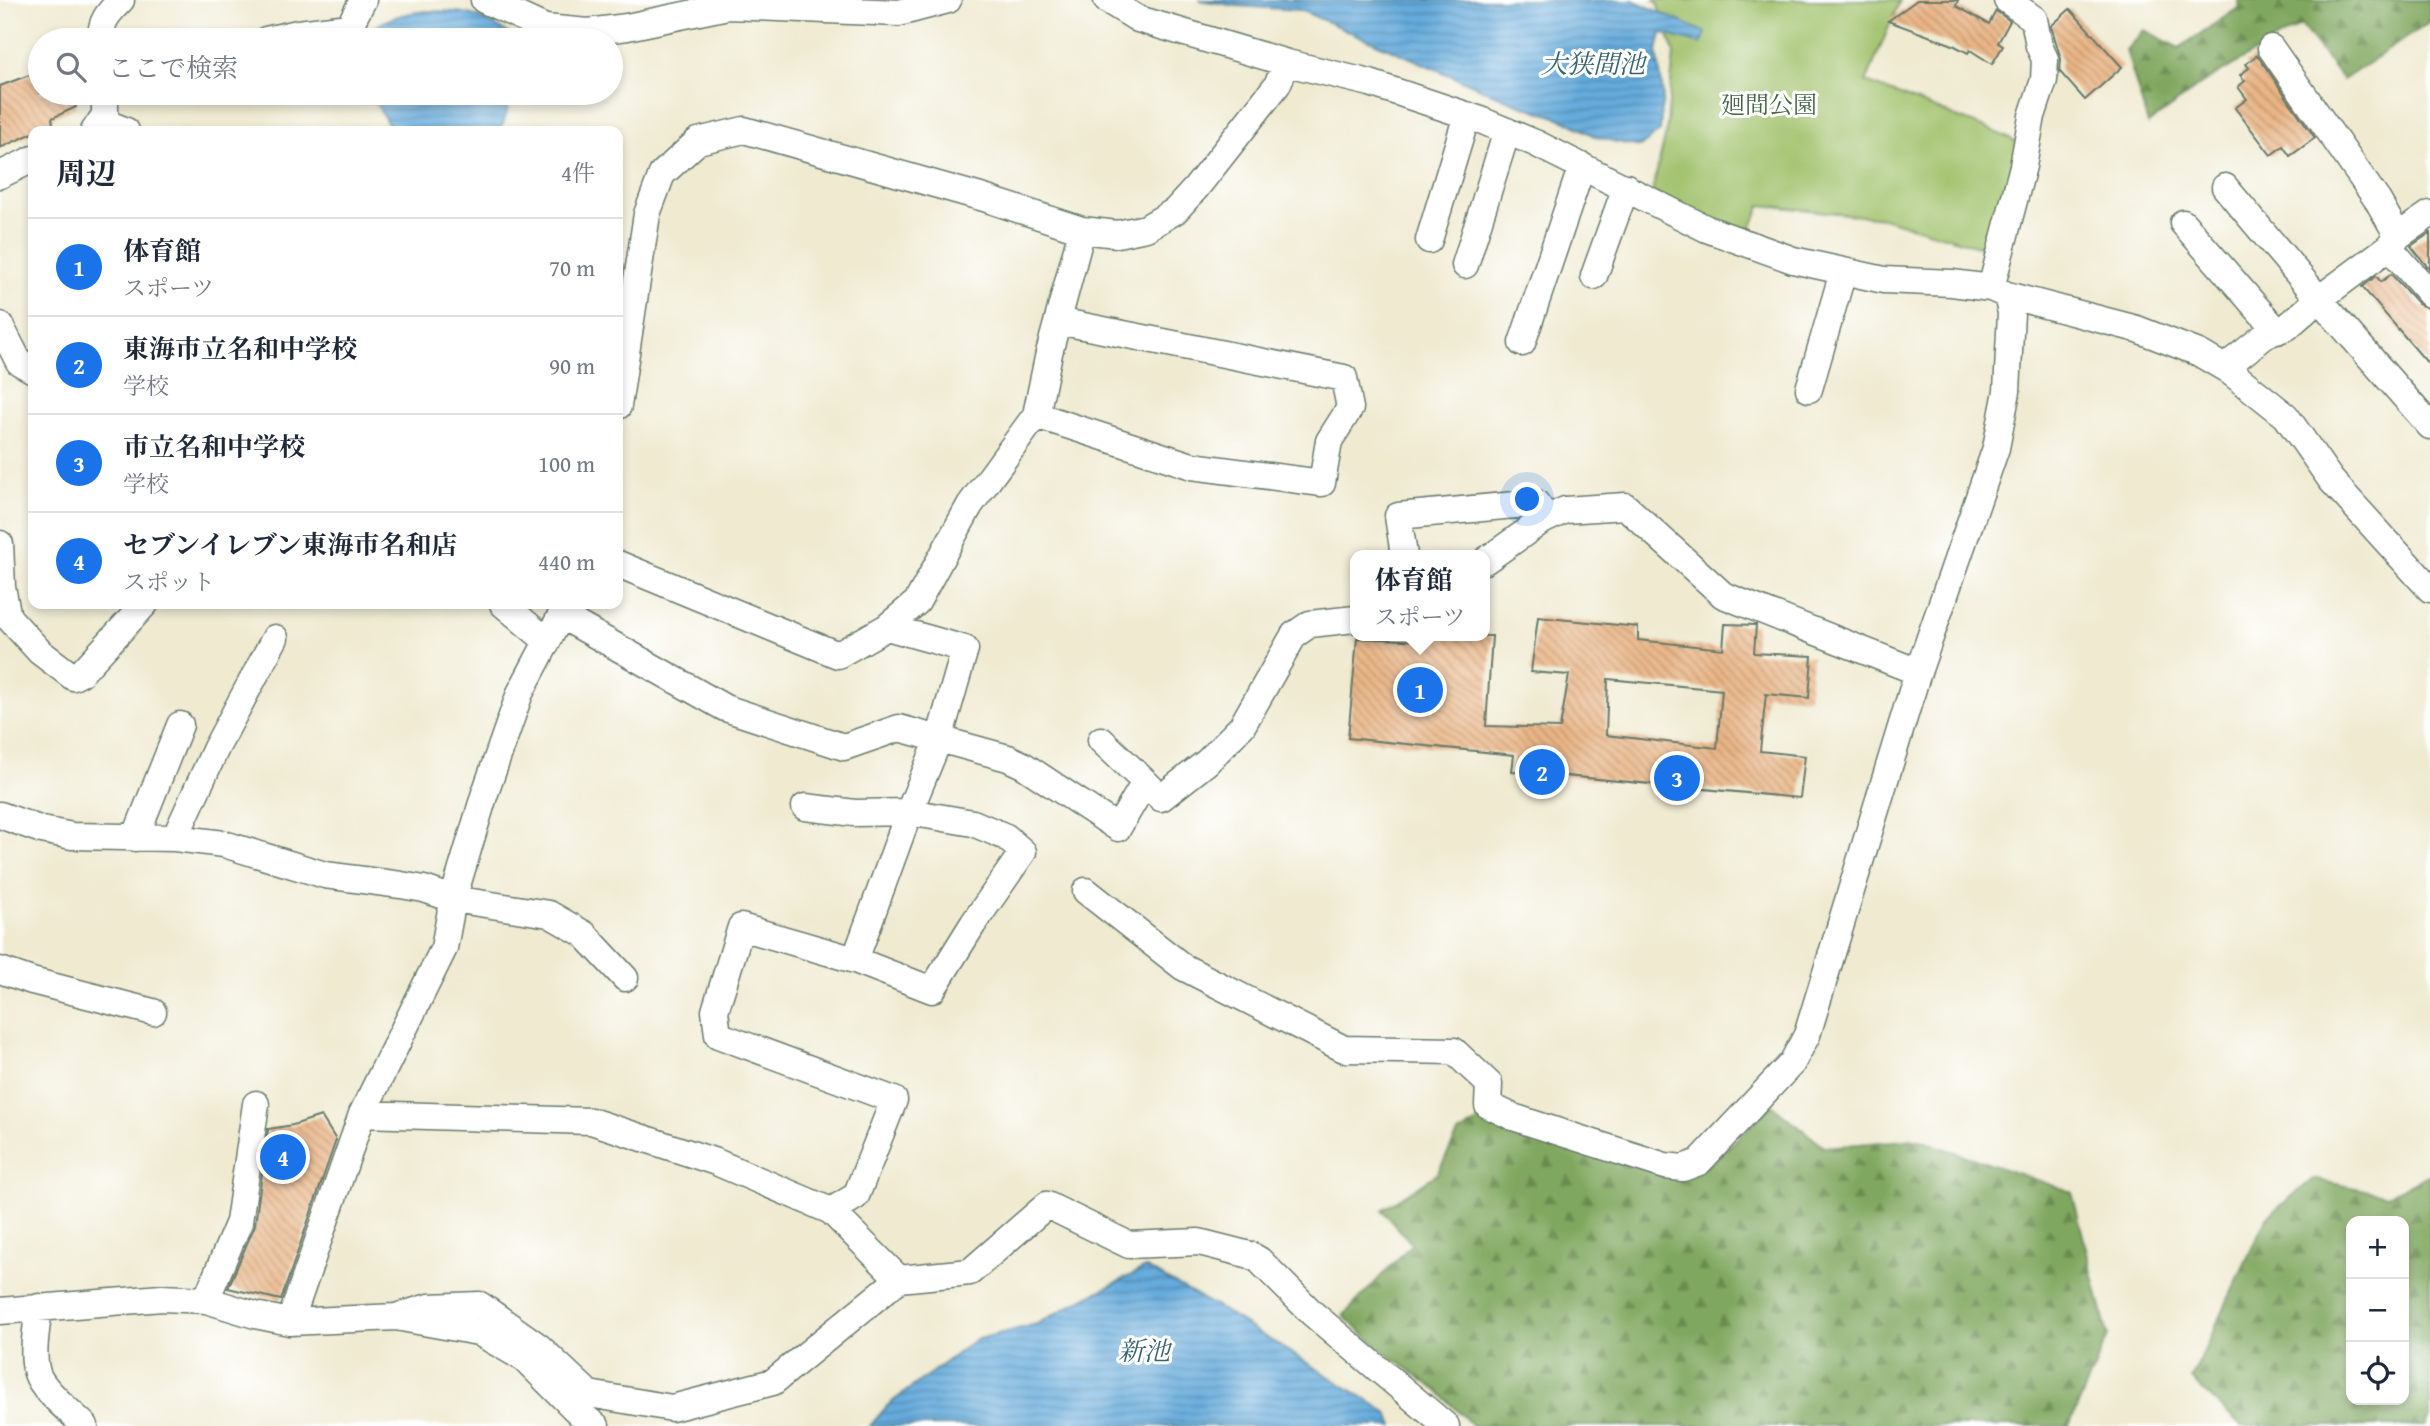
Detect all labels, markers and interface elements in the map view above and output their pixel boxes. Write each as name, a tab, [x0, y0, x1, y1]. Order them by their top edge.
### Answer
search box	[28, 28, 623, 105]
water label: 大狭間池	[1541, 44, 1648, 83]
icon: search	[52, 48, 90, 86]
text: ここで検索	[108, 48, 238, 87]
park label: 廻間公園	[1721, 87, 1817, 122]
text: 周辺	[56, 151, 116, 195]
text: 4件	[561, 156, 595, 189]
text: 体育館	[123, 231, 201, 270]
text: 1	[73, 251, 85, 284]
text: 70 m	[549, 251, 595, 284]
text: スポーツ	[123, 271, 214, 304]
text: 東海市立名和中学校	[123, 329, 357, 368]
text: 2	[73, 349, 85, 382]
text: 90 m	[549, 349, 595, 382]
text: 学校	[123, 369, 169, 402]
text: 市立名和中学校	[123, 427, 305, 466]
text: 3	[73, 447, 85, 480]
text: 100 m	[538, 447, 595, 480]
text: 学校	[123, 467, 169, 500]
your location	[1510, 482, 1544, 516]
text: セブンイレブン東海市名和店	[123, 525, 458, 564]
text: 4	[73, 545, 85, 578]
text: 440 m	[538, 545, 595, 578]
popup	[1350, 550, 1490, 641]
text: 体育館	[1374, 560, 1452, 599]
text: スポット	[123, 565, 215, 598]
text: スポーツ	[1374, 600, 1466, 633]
pin: 1	[1397, 664, 1443, 716]
pin: 2	[1519, 746, 1565, 798]
pin: 3	[1654, 752, 1700, 804]
pin: 4	[260, 1131, 306, 1183]
map controls	[2346, 1216, 2409, 1405]
button: +	[2346, 1216, 2409, 1279]
button: −	[2346, 1279, 2409, 1342]
water label: 新池	[1118, 1331, 1173, 1370]
button: locate	[2346, 1342, 2409, 1405]

